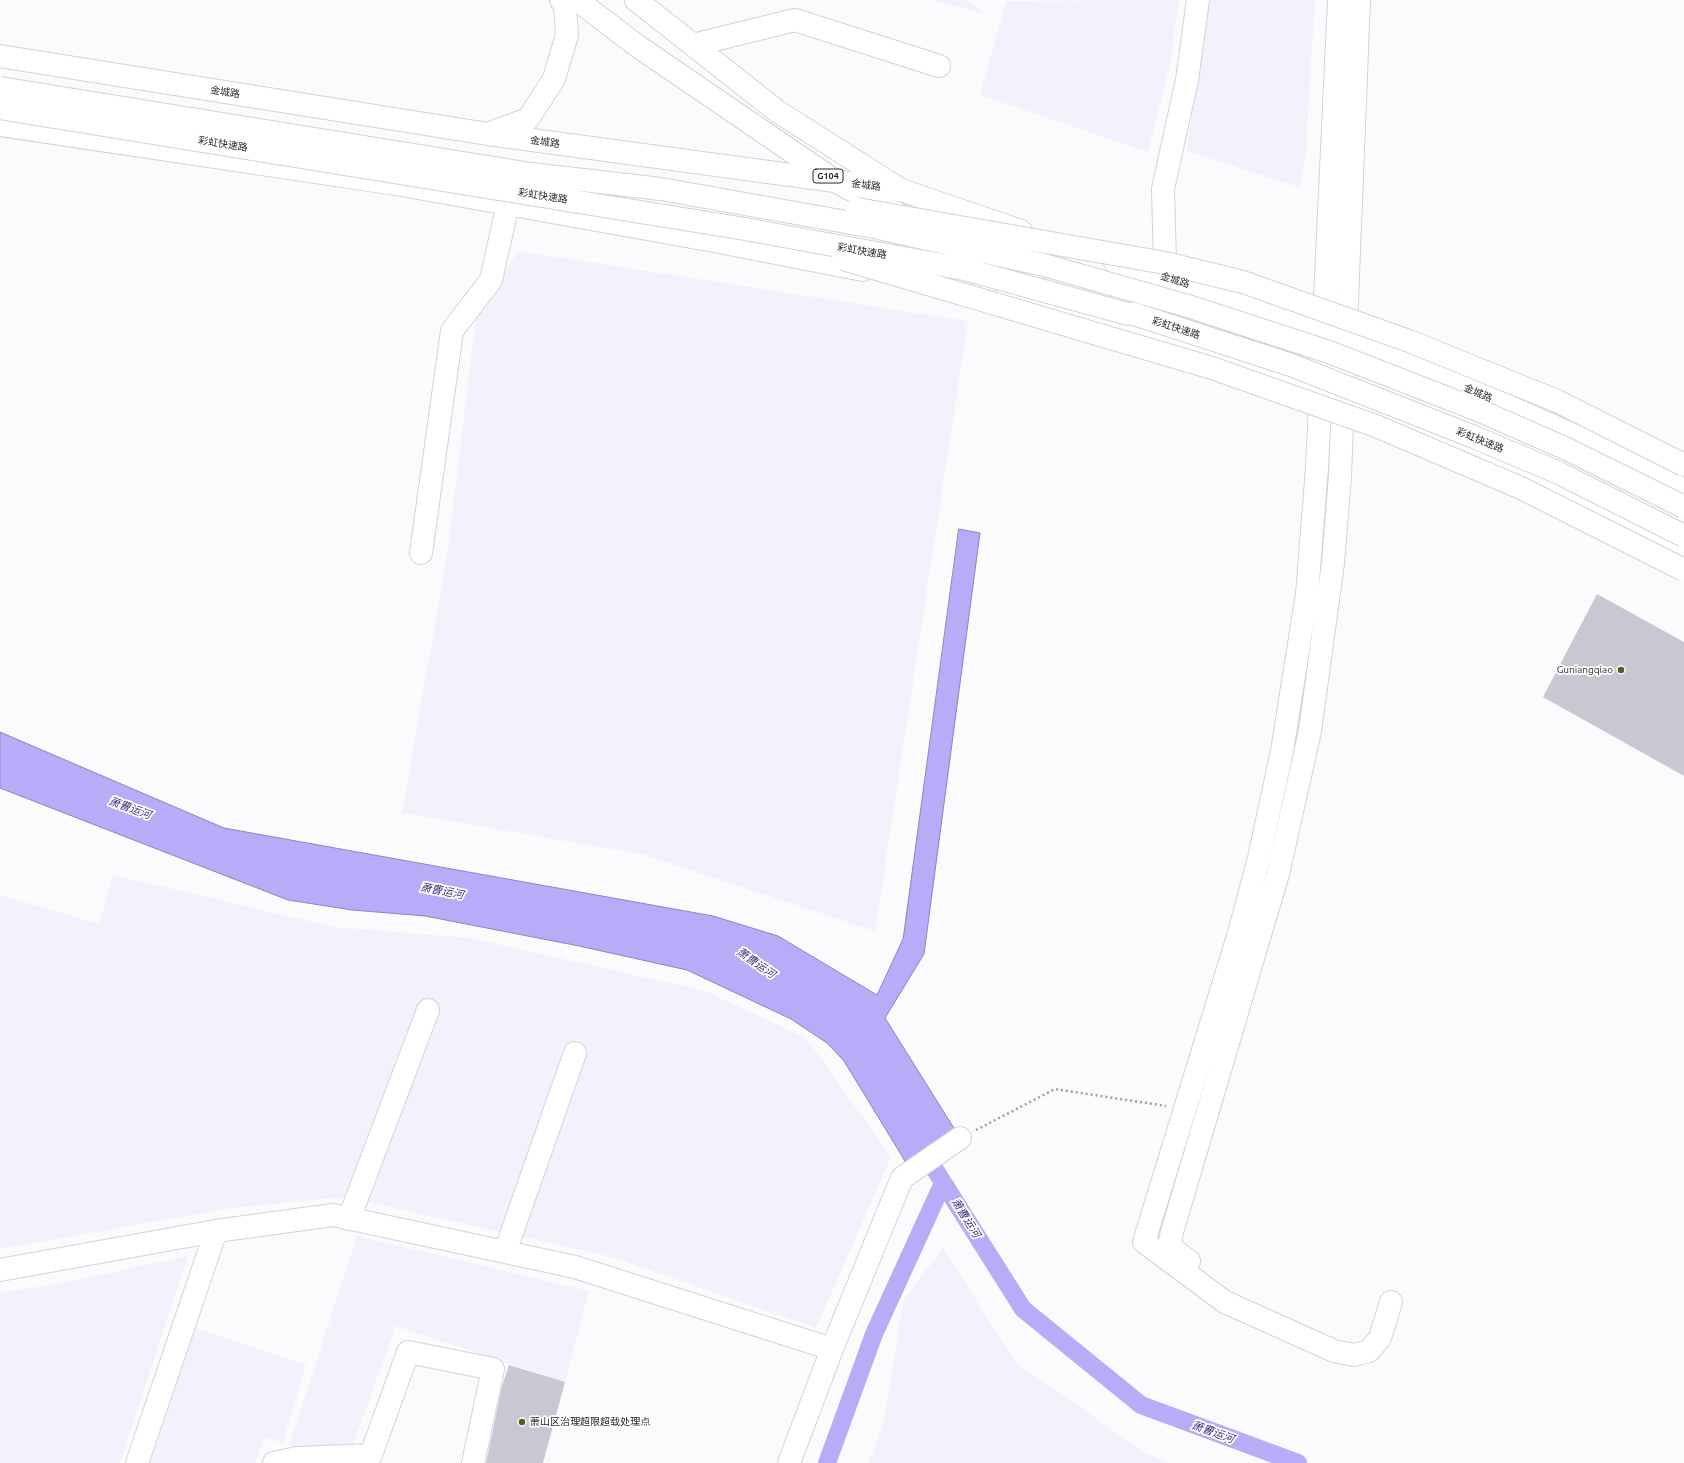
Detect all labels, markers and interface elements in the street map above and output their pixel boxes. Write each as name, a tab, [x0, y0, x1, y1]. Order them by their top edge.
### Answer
street label: 金城路	[209, 84, 241, 100]
street label: 彩虹快速路	[197, 134, 249, 154]
street label: 金城路	[529, 134, 561, 150]
road number: G104	[813, 169, 843, 183]
street label: 金城路	[850, 177, 882, 193]
street label: 彩虹快速路	[517, 186, 569, 206]
street label: 彩虹快速路	[836, 241, 888, 261]
street label: 金城路	[1159, 270, 1191, 290]
street label: 彩虹快速路	[1150, 315, 1202, 341]
street label: 金城路	[1462, 381, 1494, 405]
street label: 彩虹快速路	[1455, 425, 1505, 455]
place label: Guniangqiao	[1557, 664, 1613, 676]
marker: Guniangqiao	[1616, 665, 1626, 675]
water label: 萧曹运河	[107, 794, 153, 822]
water label: 萧曹运河	[419, 880, 465, 902]
water label: 萧曹运河	[734, 945, 778, 981]
water label: 萧曹运河	[949, 1196, 983, 1240]
place label: 萧山区治理超限超载处理点	[530, 1416, 650, 1428]
marker: 萧山区治理超限超载处理点	[517, 1417, 527, 1427]
water label: 萧曹运河	[1190, 1418, 1236, 1446]

